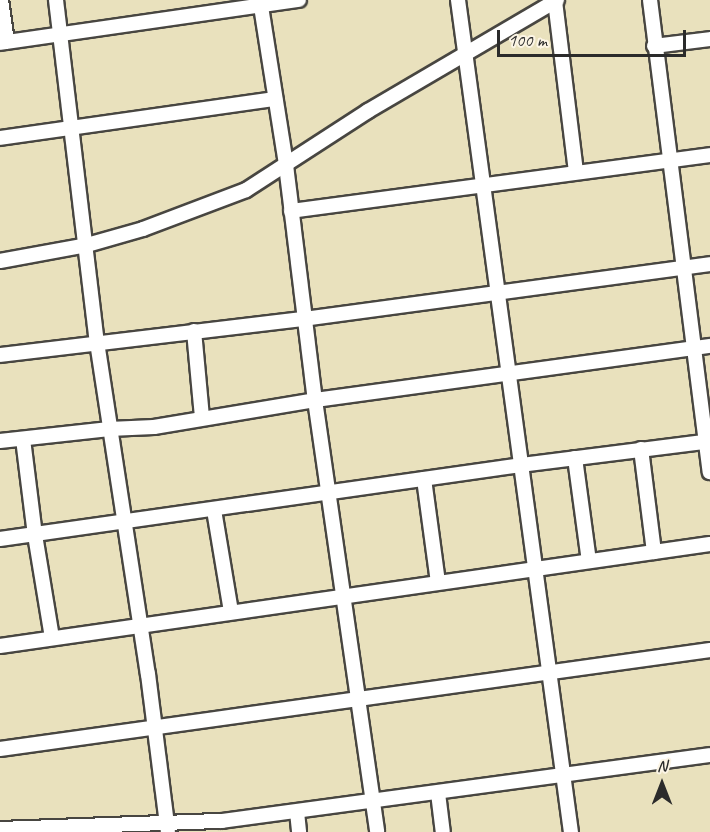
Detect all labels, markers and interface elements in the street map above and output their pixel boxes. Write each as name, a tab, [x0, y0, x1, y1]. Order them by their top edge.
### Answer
scale bar	[500, 18, 689, 56]
text: 100 m	[508, 29, 547, 51]
north arrow	[632, 754, 692, 814]
text: N	[657, 756, 667, 776]

